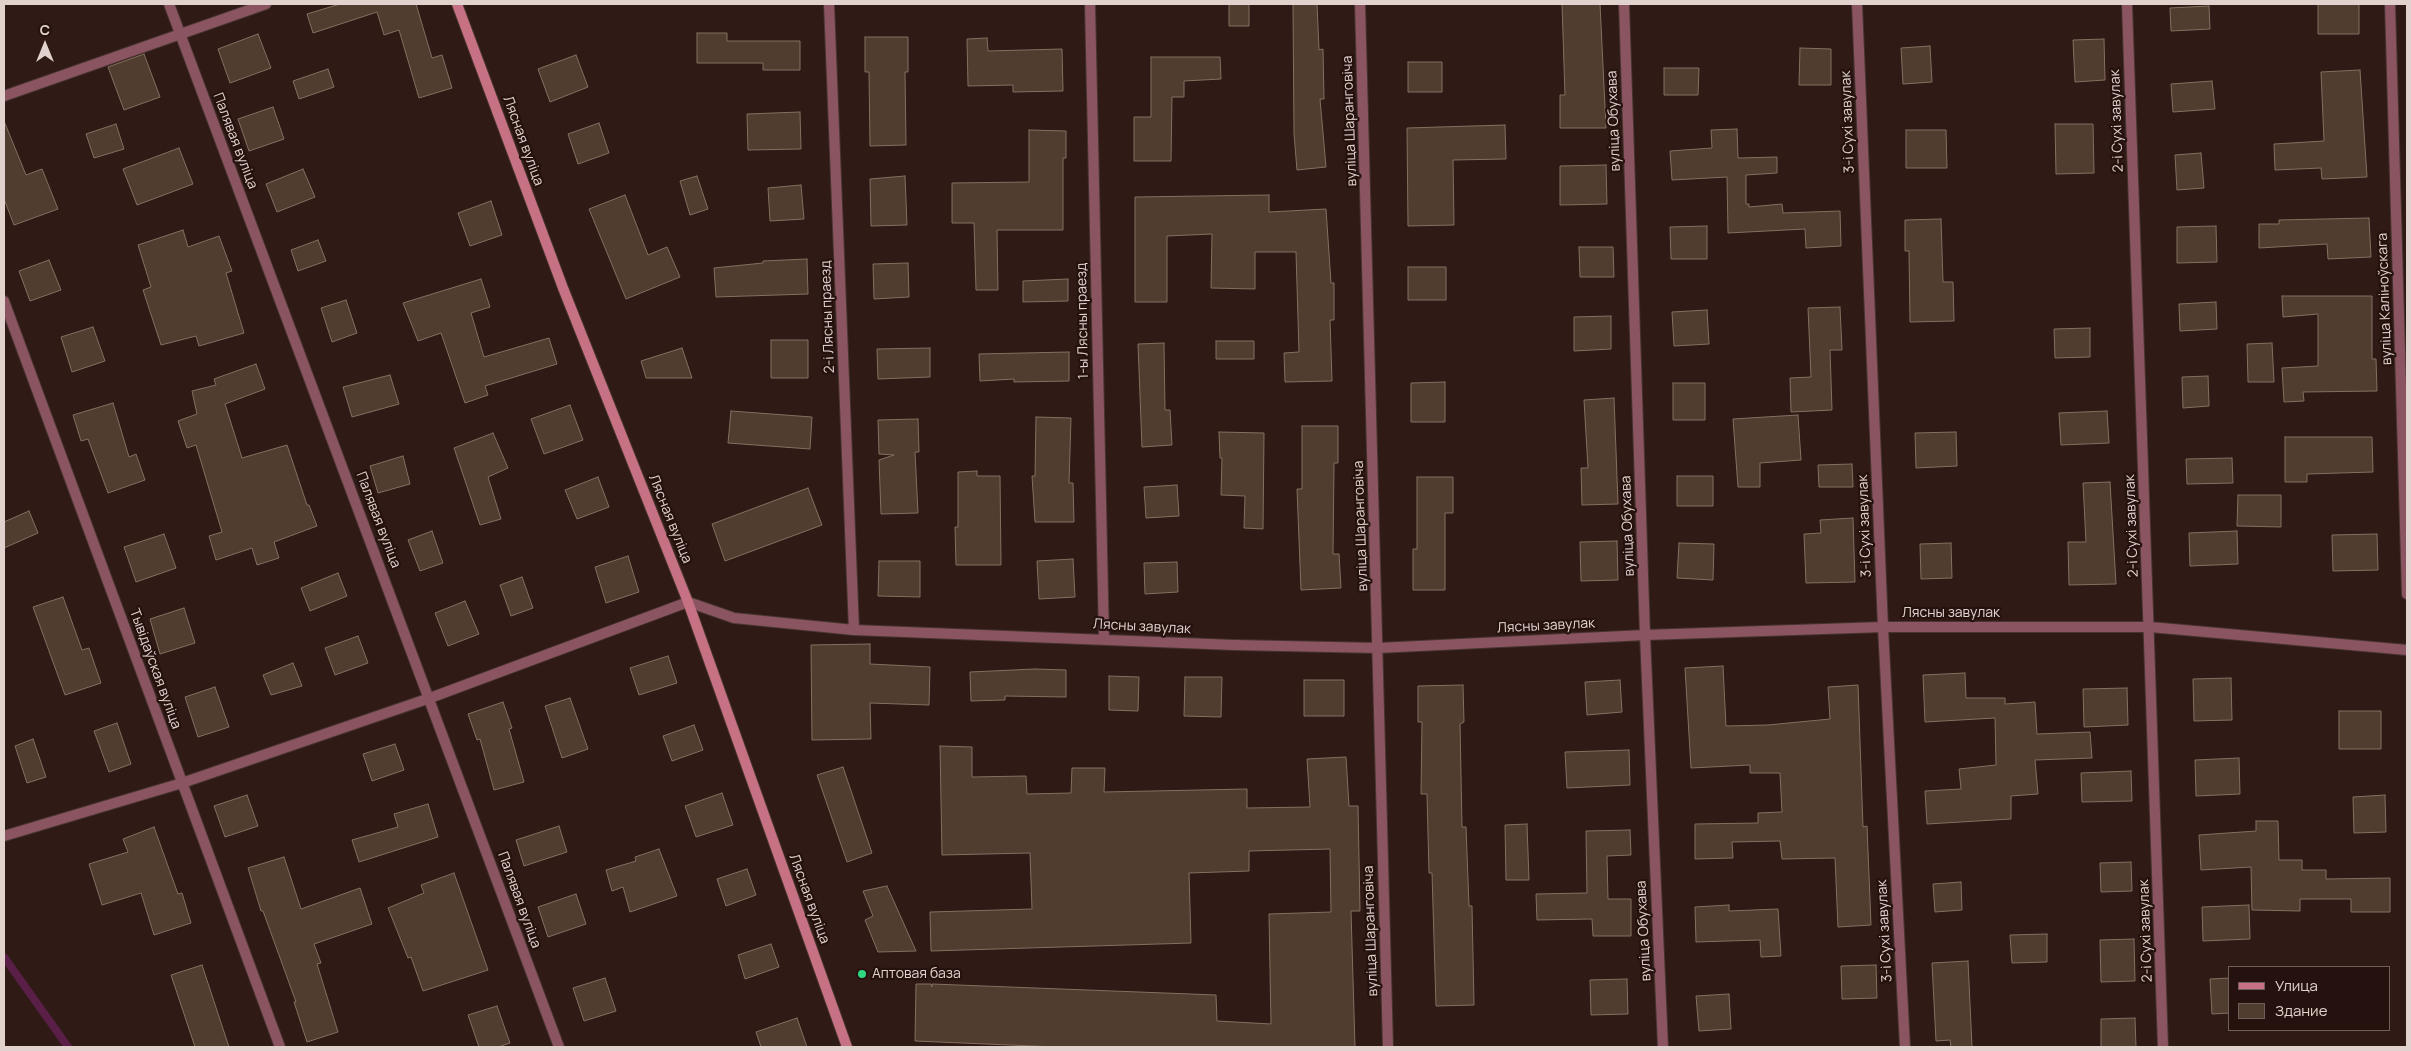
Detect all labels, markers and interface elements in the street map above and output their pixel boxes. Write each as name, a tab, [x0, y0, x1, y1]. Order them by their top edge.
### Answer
north arrow	[20, 20, 70, 70]
text: С	[40, 20, 50, 39]
street label: вуліца Шаранговіча	[1339, 55, 1361, 187]
street label: 2-і Сухі завулак	[2107, 69, 2127, 173]
street label: вуліца Обухава	[1604, 70, 1624, 172]
street label: 3-і Сухі завулак	[1838, 70, 1858, 174]
street label: Палявая вуліца	[209, 91, 261, 191]
street label: Лясная вуліца	[499, 94, 547, 188]
street label: вуліца Каліноўскага	[2374, 233, 2396, 365]
street label: 2-і Лясны праезд	[818, 260, 838, 374]
street label: 1-ы Лясны праезд	[1074, 263, 1092, 379]
street label: вуліца Шаранговіча	[1350, 460, 1372, 592]
street label: Палявая вуліца	[352, 470, 404, 570]
street label: Лясная вуліца	[645, 472, 695, 566]
street label: 3-і Сухі завулак	[1855, 474, 1875, 578]
street label: 2-і Сухі завулак	[2122, 474, 2142, 578]
street label: вуліца Обухава	[1618, 475, 1638, 577]
street label: Лясны завулак	[1902, 605, 2000, 621]
street label: Тывідаўская вуліца	[125, 607, 185, 731]
street label: Лясны завулак	[1497, 615, 1595, 637]
street label: Лясны завулак	[1093, 616, 1191, 638]
street label: Палявая вуліца	[494, 849, 544, 951]
street label: Лясная вуліца	[785, 852, 833, 946]
street label: вуліца Шаранговіча	[1360, 865, 1382, 997]
street label: 3-і Сухі завулак	[1874, 879, 1896, 983]
street label: 2-і Сухі завулак	[2136, 879, 2156, 983]
street label: вуліца Обухава	[1633, 880, 1655, 982]
place label: Аптовая база	[872, 966, 961, 982]
legend	[2228, 966, 2391, 1031]
marker: Аптовая база	[856, 968, 868, 980]
text: Улица	[2275, 975, 2318, 996]
text: Здание	[2275, 1000, 2327, 1021]

